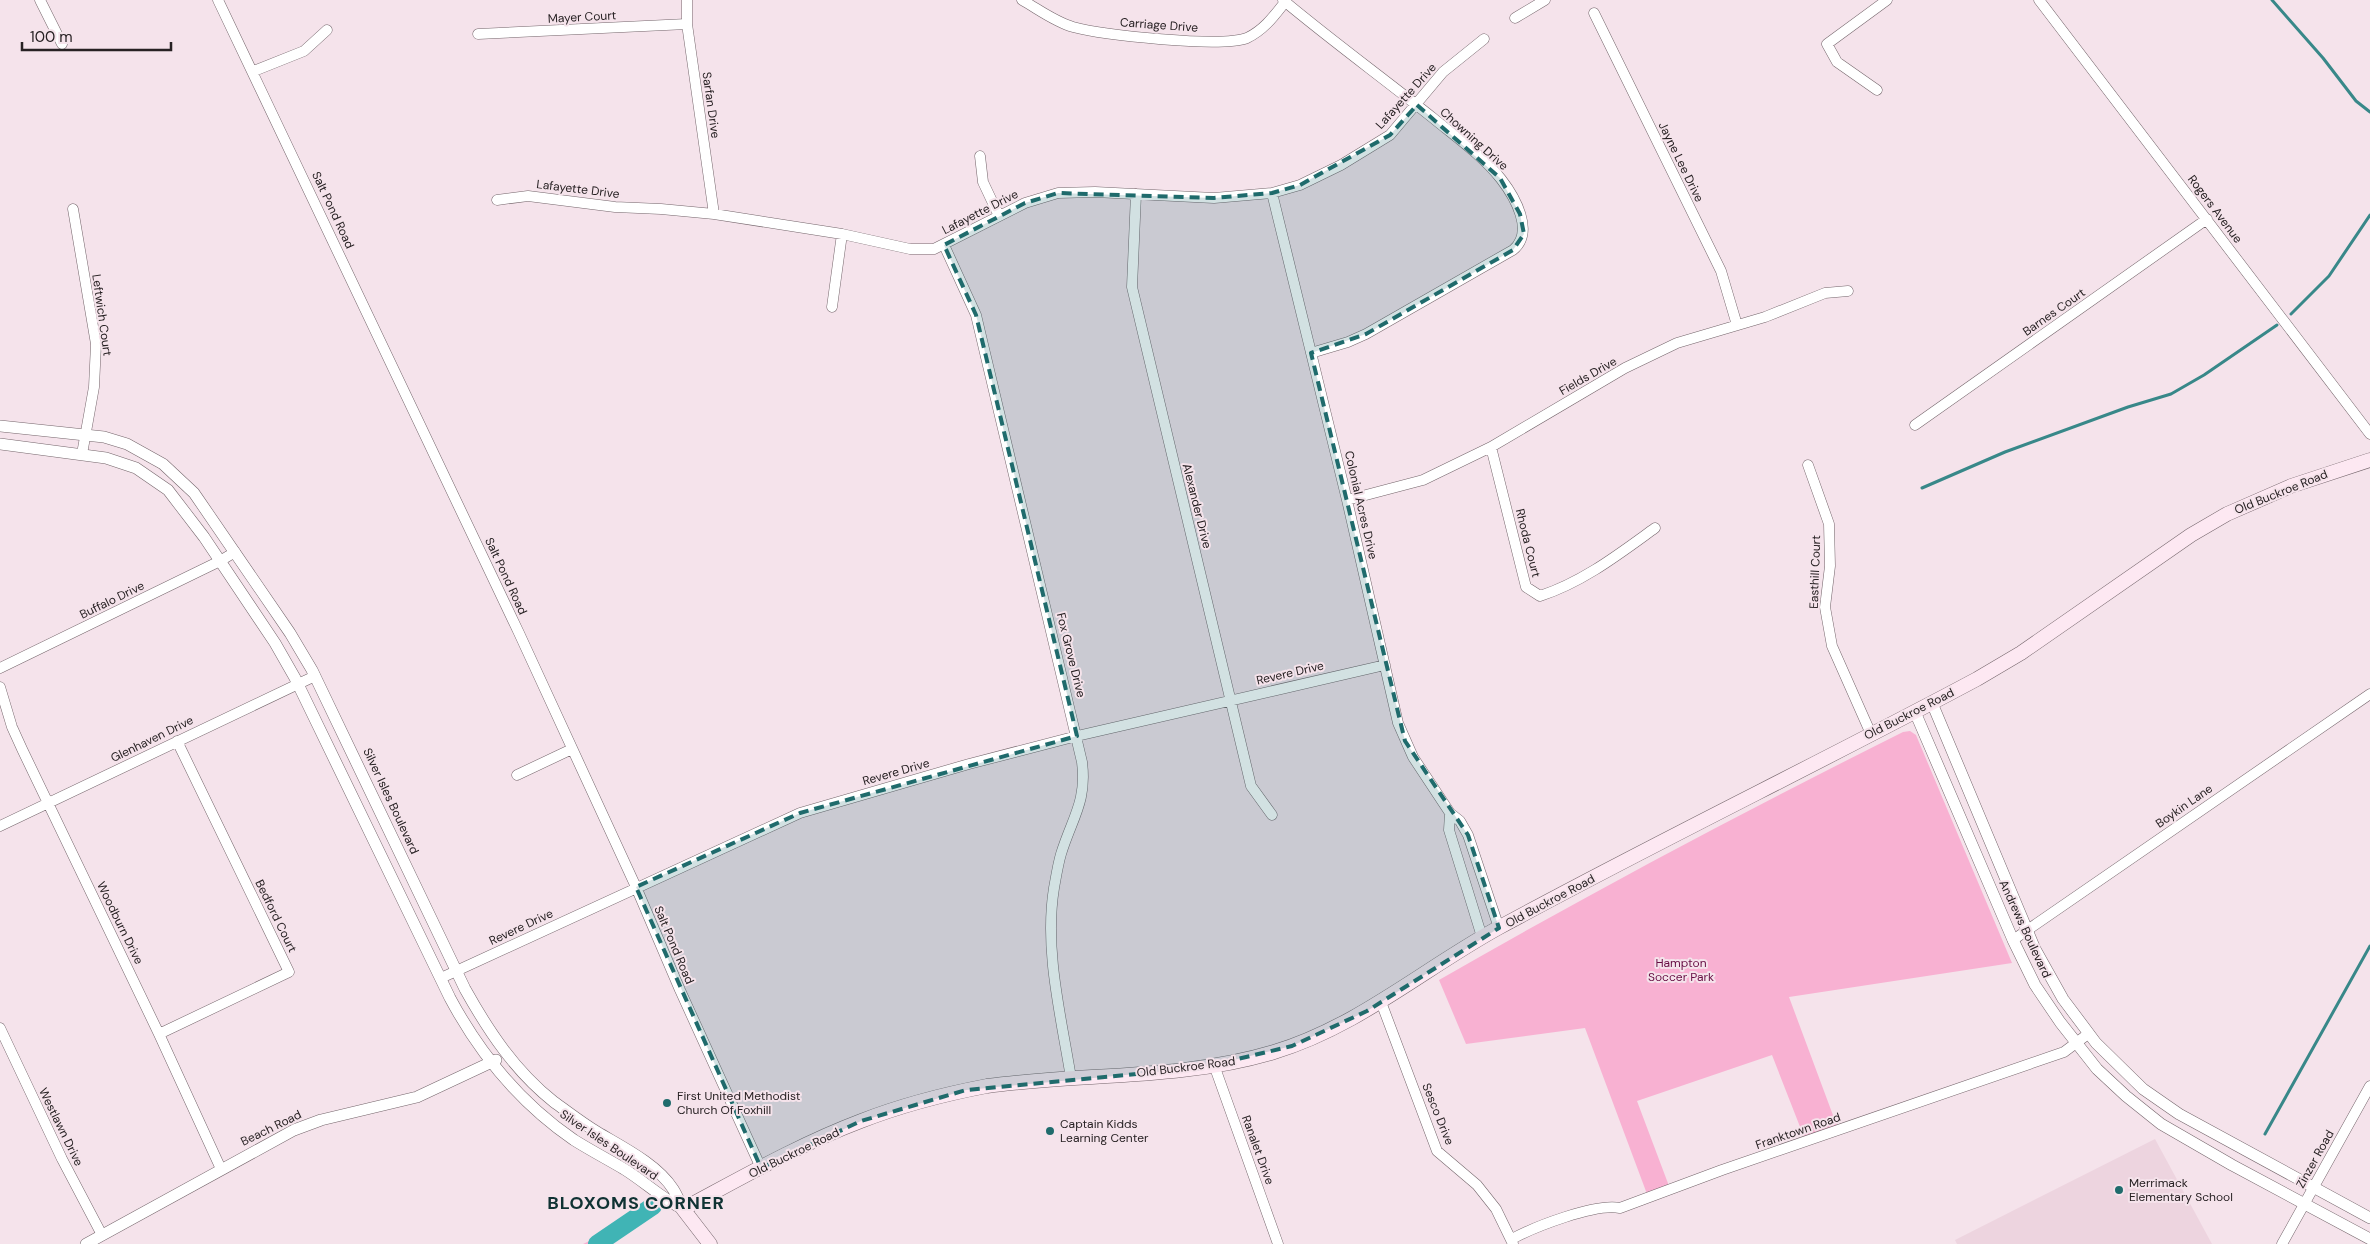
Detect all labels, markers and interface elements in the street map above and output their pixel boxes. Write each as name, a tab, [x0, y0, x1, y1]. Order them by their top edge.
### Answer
street label: Mayer Court	[547, 7, 617, 27]
street label: Carriage Drive	[1119, 14, 1199, 36]
scale bar	[22, 20, 171, 52]
text: 100 m	[30, 27, 73, 47]
street label: Lafayette Drive	[1372, 60, 1440, 132]
street label: Sarfan Drive	[698, 71, 724, 139]
street label: Chowning Drive	[1437, 104, 1512, 174]
street label: Jayne Lee Drive	[1655, 119, 1707, 205]
street label: Salt Pond Road	[308, 169, 358, 251]
street label: Rogers Avenue	[2184, 172, 2246, 246]
street label: Lafayette Drive	[536, 176, 621, 202]
street label: Lafayette Drive	[939, 186, 1021, 238]
street label: Leftwich Court	[88, 273, 116, 357]
street label: Barnes Court	[2020, 284, 2089, 339]
street label: Fields Drive	[1556, 353, 1620, 399]
street label: Colonial Acres Drive	[1341, 449, 1381, 561]
street label: Alexander Drive	[1179, 462, 1215, 550]
street label: Old Buckroe Road	[2232, 466, 2330, 518]
street label: Rhoda Court	[1512, 507, 1544, 579]
street label: Salt Pond Road	[481, 535, 531, 617]
street label: Easthill Court	[1806, 535, 1824, 609]
street label: Buffalo Drive	[77, 577, 147, 623]
street label: Fox Grove Drive	[1053, 611, 1089, 699]
street label: Revere Drive	[1255, 657, 1326, 689]
street label: Old Buckroe Road	[1861, 684, 1957, 744]
street label: Glenhaven Drive	[108, 712, 196, 766]
street label: Silver Isles Boulevard	[359, 745, 423, 857]
street label: Revere Drive	[861, 755, 931, 789]
street label: Boykin Lane	[2152, 780, 2216, 832]
street label: Old Buckroe Road	[1503, 871, 1597, 931]
street label: Bedford Court	[251, 877, 301, 955]
street label: Andrews Boulevard	[1995, 877, 2055, 981]
street label: Woodburn Drive	[93, 879, 147, 967]
street label: Salt Pond Road	[650, 904, 698, 986]
street label: Revere Drive	[486, 905, 556, 949]
park label: Hampton Soccer Park	[1648, 955, 1714, 985]
street label: Old Buckroe Road	[1136, 1053, 1236, 1081]
street label: Sesco Drive	[1418, 1081, 1458, 1147]
street label: Westlawn Drive	[35, 1085, 87, 1169]
place label: First United Methodist Church Of Foxhill	[677, 1088, 801, 1118]
marker: First United Methodist Church Of Foxhill	[661, 1097, 673, 1109]
street label: Beach Road	[238, 1106, 304, 1150]
street label: Silver Isles Boulevard	[557, 1106, 661, 1184]
street label: Franktown Road	[1753, 1109, 1843, 1153]
street label: Ranalet Drive	[1238, 1113, 1278, 1187]
place label: Captain Kidds Learning Center	[1060, 1116, 1149, 1146]
street label: Old Buckroe Road	[746, 1124, 842, 1182]
marker: Captain Kidds Learning Center	[1044, 1125, 1056, 1137]
street label: Zinzer Road	[2292, 1127, 2338, 1191]
place label: Merrimack Elementary School	[2129, 1175, 2233, 1205]
marker: Merrimack Elementary School	[2113, 1184, 2125, 1196]
district label: BLOXOMS CORNER	[547, 1191, 725, 1215]

